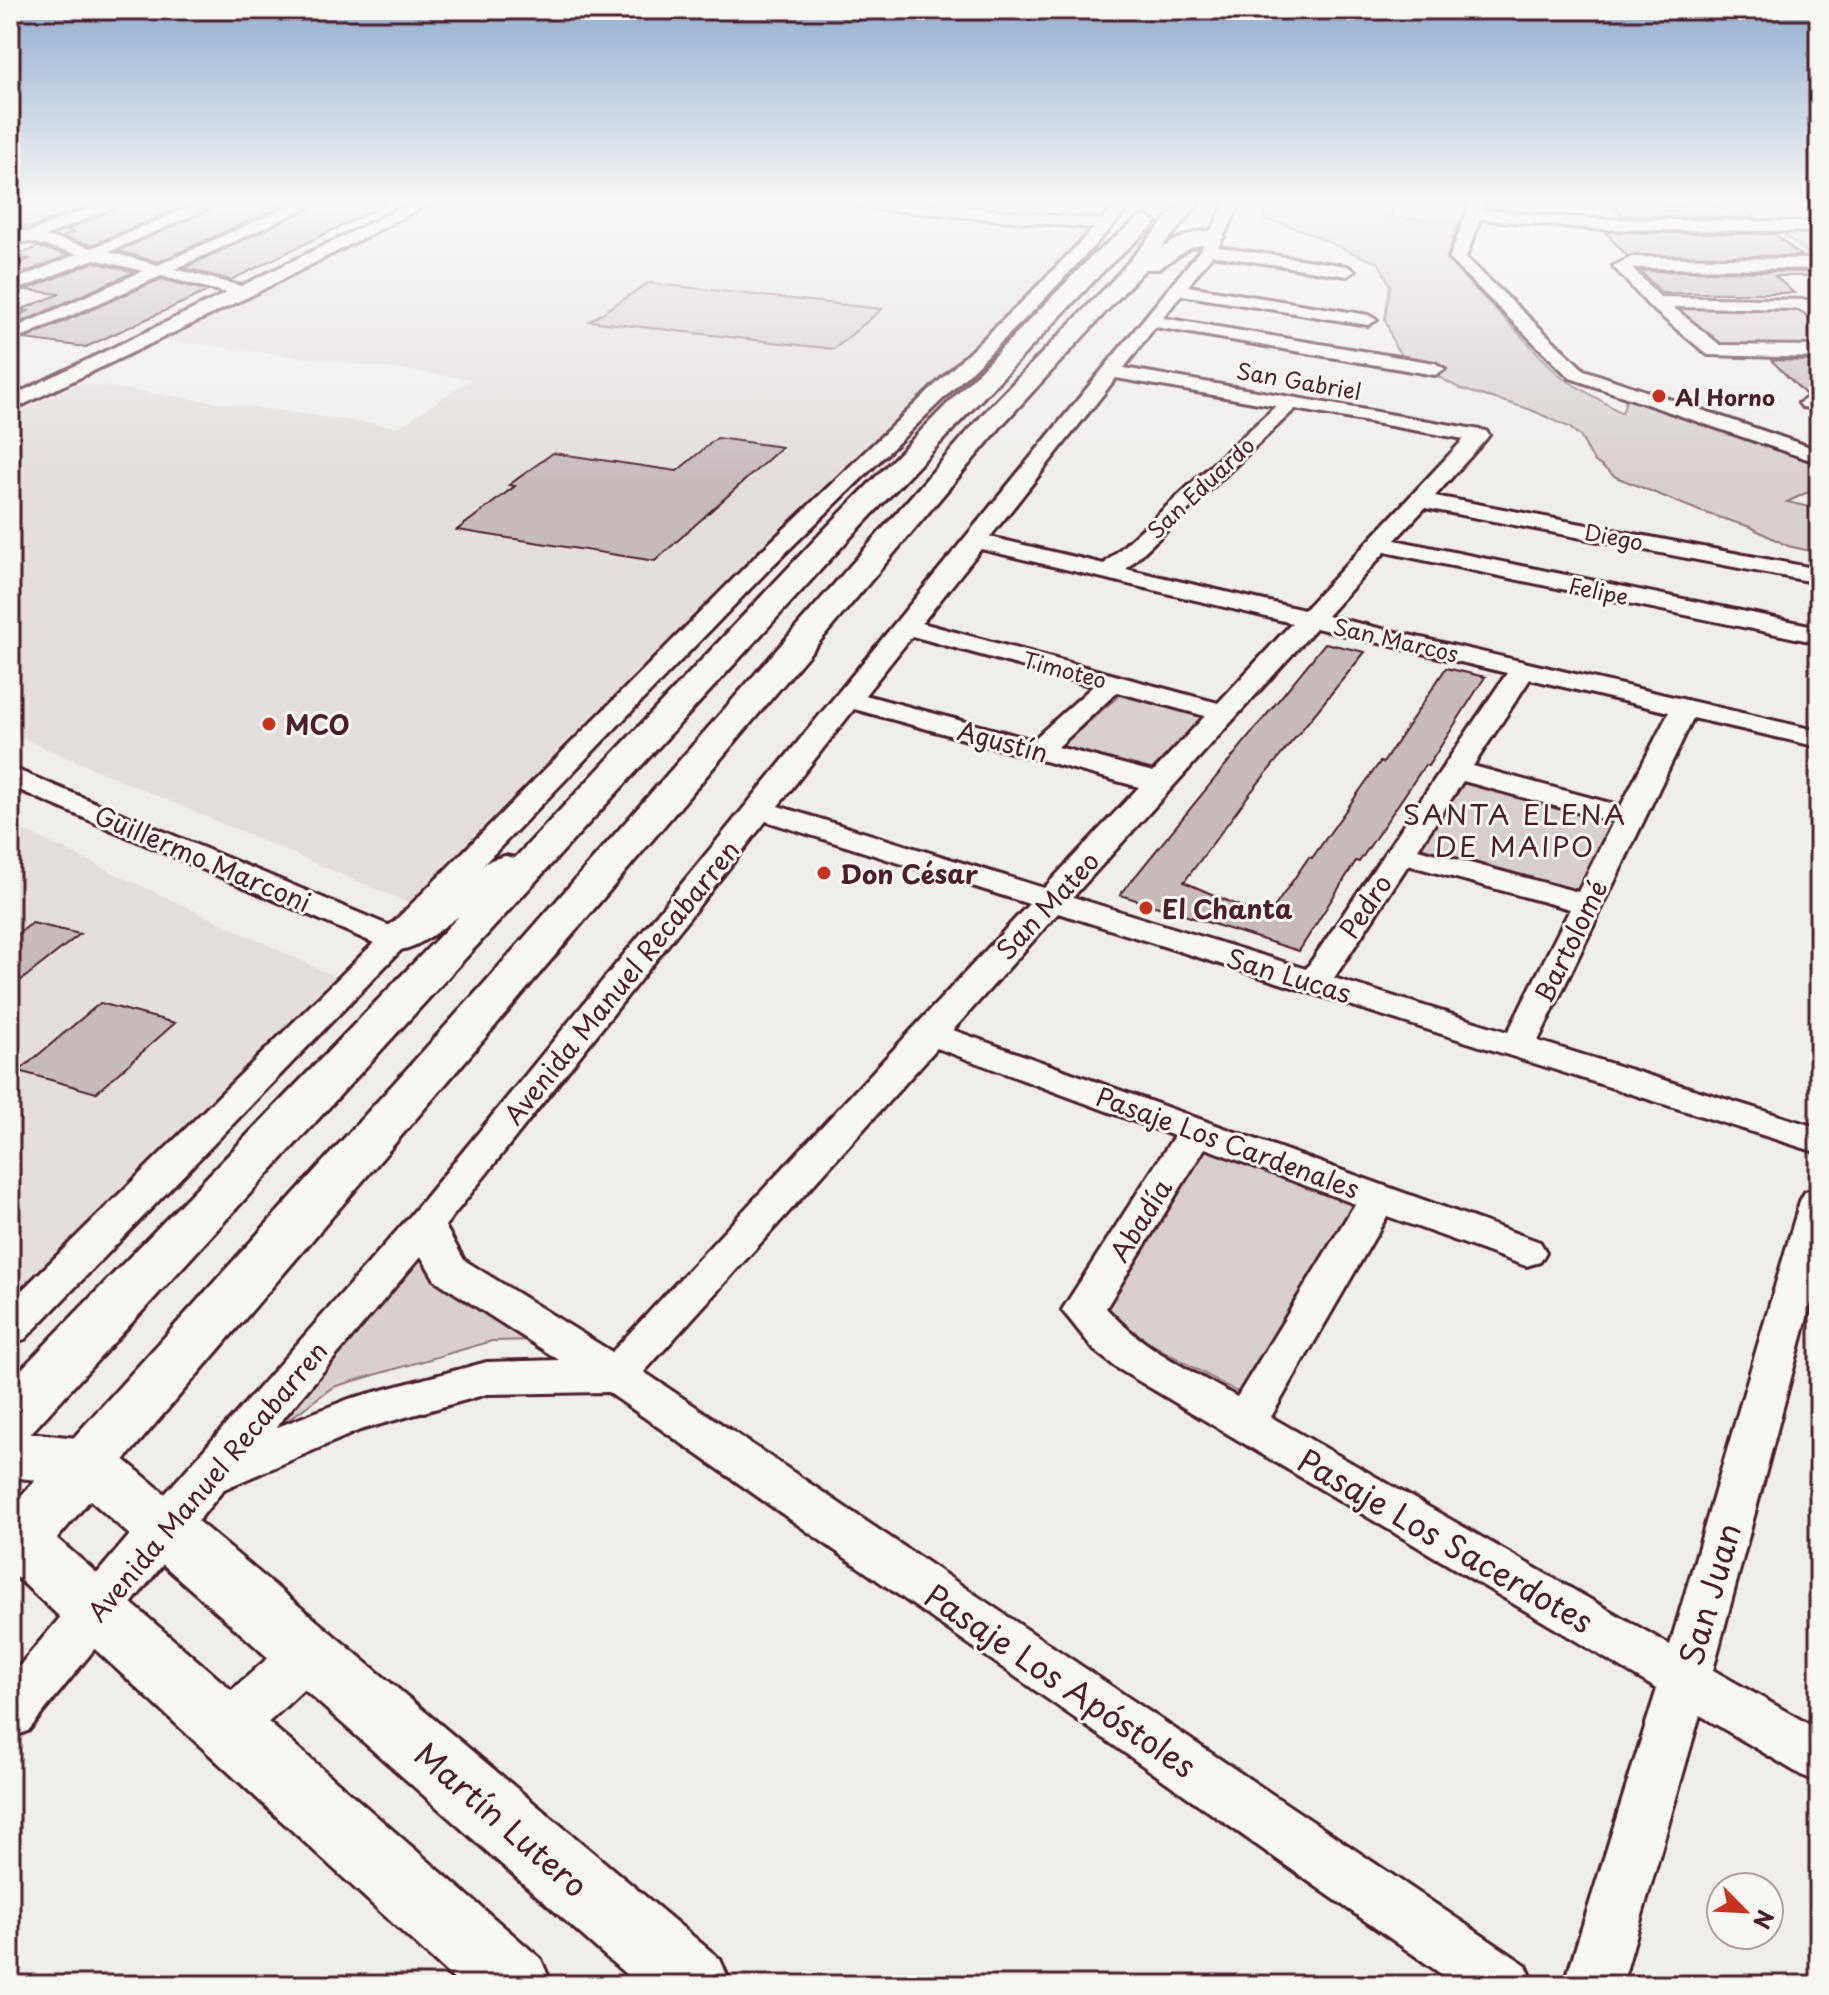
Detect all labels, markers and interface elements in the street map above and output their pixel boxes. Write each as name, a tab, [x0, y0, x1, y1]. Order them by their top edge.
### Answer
street label: San Gabriel	[1234, 353, 1364, 407]
place label: Al Horno	[1675, 380, 1775, 413]
marker: Al Horno	[1650, 387, 1668, 405]
street label: San Eduardo	[1139, 428, 1261, 546]
street label: Diego	[1582, 514, 1646, 558]
street label: Felipe	[1566, 568, 1632, 612]
street label: San Marcos	[1330, 609, 1462, 669]
street label: Timoteo	[1019, 642, 1111, 696]
place label: MCO	[285, 705, 350, 744]
street label: Agustín	[953, 710, 1053, 772]
marker: MCO	[260, 715, 278, 733]
district label: SANTA ELENA DE MAIPO	[1403, 792, 1627, 867]
street label: Guillermo Marconi	[89, 795, 317, 921]
street label: Avenida Manuel Recabarren	[494, 831, 748, 1133]
street label: San Mateo	[986, 842, 1108, 968]
place label: Don César	[840, 854, 979, 893]
marker: Don César	[815, 864, 833, 882]
street label: Pedro	[1329, 866, 1401, 946]
street label: Bartolomé	[1523, 873, 1617, 1009]
place label: El Chanta	[1162, 889, 1293, 928]
marker: El Chanta	[1137, 899, 1155, 917]
street label: San Lucas	[1222, 938, 1356, 1012]
street label: Pasaje Los Cardenales	[1091, 1076, 1365, 1208]
street label: Abadía	[1099, 1170, 1181, 1269]
street label: Avenida Manuel Recabarren	[78, 1332, 336, 1630]
street label: Pasaje Los Sacerdotes	[1289, 1436, 1603, 1644]
street label: San Juan	[1666, 1517, 1752, 1671]
street label: Pasaje Los Apóstoles	[916, 1571, 1206, 1789]
street label: Martín Lutero	[405, 1730, 599, 1908]
north arrow	[1705, 1871, 1785, 1951]
text: N	[1746, 1905, 1783, 1934]

